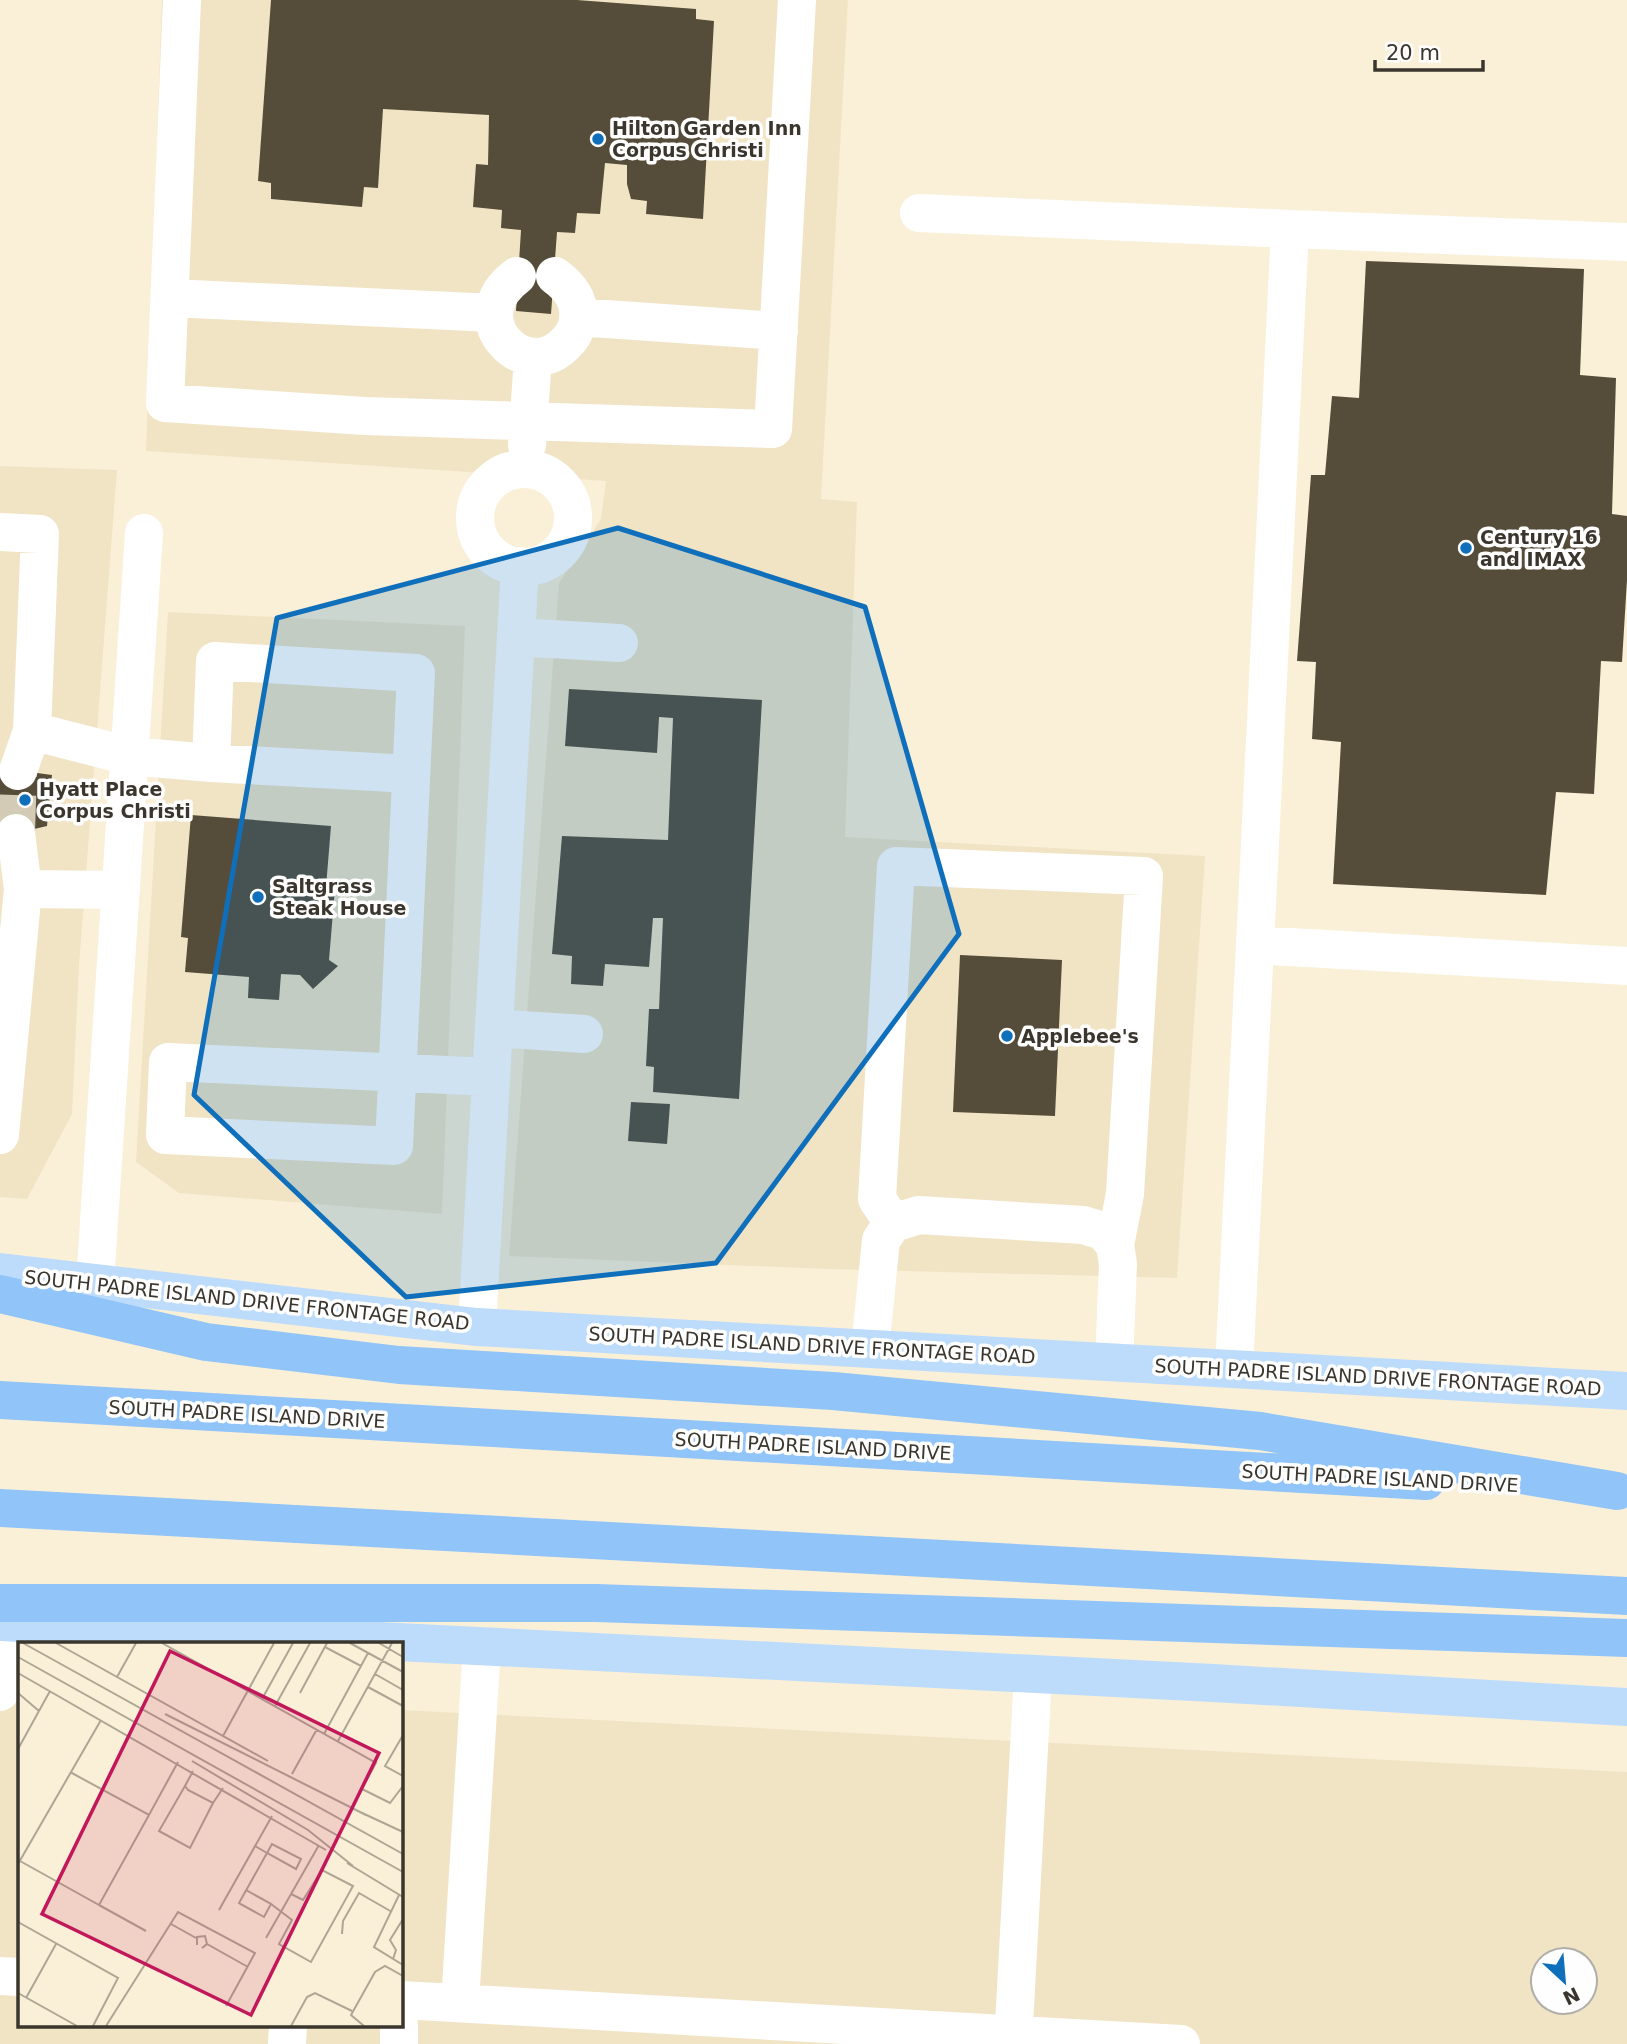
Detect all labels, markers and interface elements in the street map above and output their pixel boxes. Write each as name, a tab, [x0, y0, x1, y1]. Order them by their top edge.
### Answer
scale bar	[1375, 28, 1484, 72]
text: 20 m	[1386, 41, 1440, 65]
place label: Hilton Garden Inn Corpus Christi	[612, 117, 802, 161]
marker: Hilton Garden Inn Corpus Christi	[590, 131, 606, 147]
place label: Century 16 and IMAX	[1480, 526, 1598, 570]
marker: Century 16 and IMAX	[1458, 540, 1474, 556]
place label: Hyatt Place Corpus Christi	[39, 778, 191, 822]
marker: Hyatt Place Corpus Christi	[17, 792, 33, 808]
place label: Saltgrass Steak House	[272, 875, 406, 919]
marker: Saltgrass Steak House	[250, 889, 266, 905]
place label: Applebee's	[1021, 1025, 1139, 1047]
marker: Applebee's	[999, 1028, 1015, 1044]
street label: SOUTH PADRE ISLAND DRIVE FRONTAGE ROAD	[23, 1266, 471, 1334]
street label: SOUTH PADRE ISLAND DRIVE FRONTAGE ROAD	[588, 1322, 1036, 1368]
street label: SOUTH PADRE ISLAND DRIVE FRONTAGE ROAD	[1154, 1354, 1602, 1400]
street label: SOUTH PADRE ISLAND DRIVE	[108, 1396, 386, 1432]
street label: SOUTH PADRE ISLAND DRIVE	[674, 1428, 952, 1464]
street label: SOUTH PADRE ISLAND DRIVE	[1241, 1460, 1519, 1496]
inset map	[18, 1642, 402, 2026]
north arrow	[1529, 1946, 1599, 2016]
text: N	[1559, 1983, 1583, 2010]

